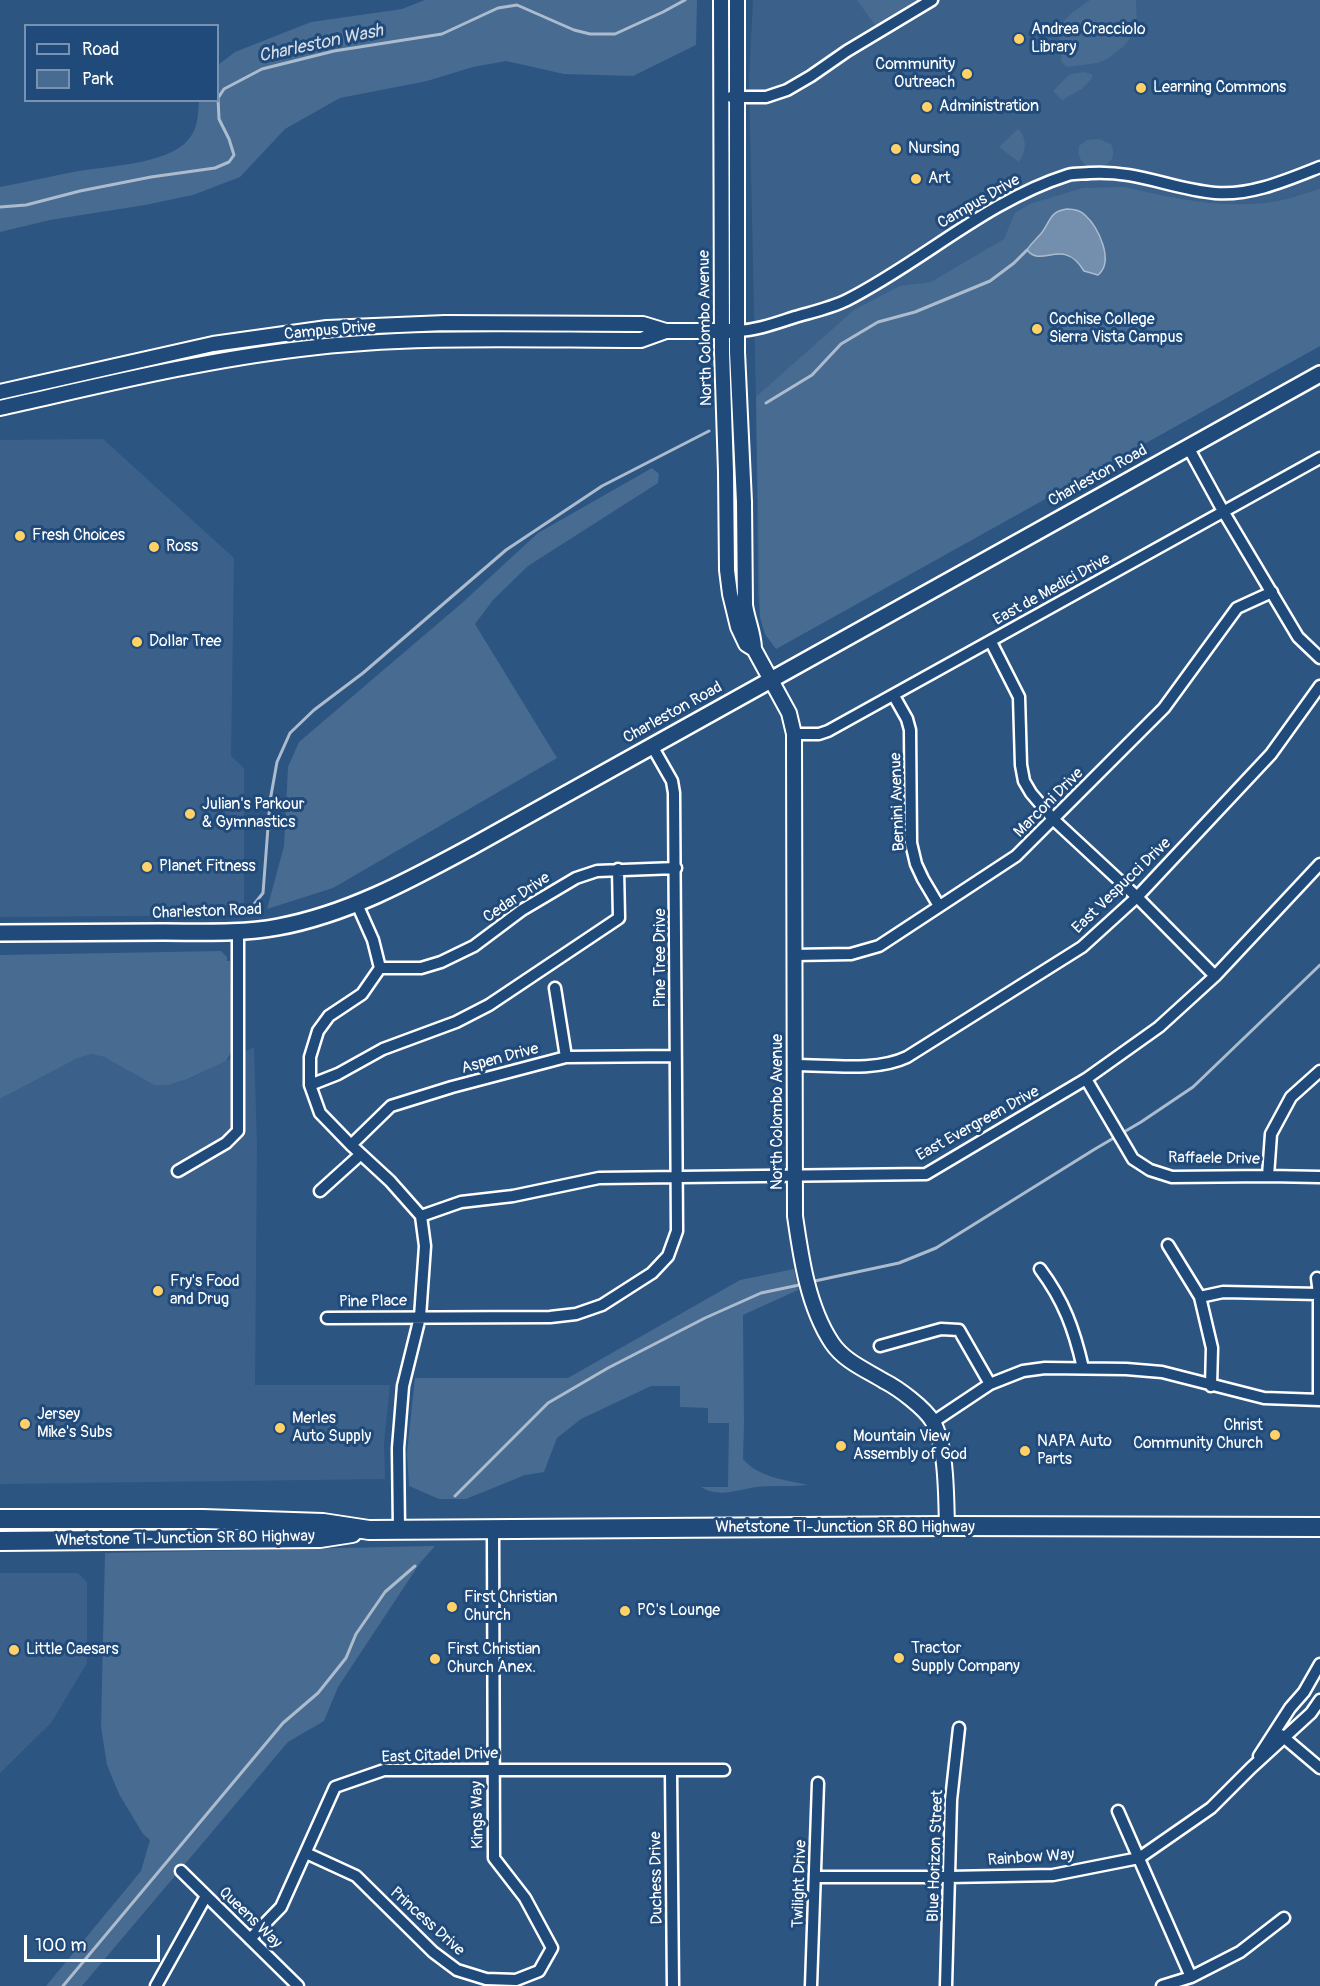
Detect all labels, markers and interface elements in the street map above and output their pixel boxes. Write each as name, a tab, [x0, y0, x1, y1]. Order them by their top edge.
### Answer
water label: Charleston Wash	[257, 20, 385, 68]
place label: Andrea Cracciolo Library	[1031, 20, 1146, 58]
legend	[24, 24, 219, 102]
marker: Andrea Cracciolo Library	[1012, 32, 1026, 46]
text: Road	[82, 38, 119, 61]
place label: Community Outreach	[875, 55, 955, 93]
marker: Community Outreach	[960, 67, 974, 81]
text: Park	[82, 68, 114, 91]
place label: Learning Commons	[1153, 78, 1286, 98]
marker: Learning Commons	[1134, 81, 1148, 95]
place label: Administration	[939, 97, 1039, 117]
marker: Administration	[920, 100, 934, 114]
place label: Nursing	[908, 139, 960, 159]
marker: Nursing	[889, 142, 903, 156]
place label: Art	[928, 169, 951, 189]
street label: Campus Drive	[934, 171, 1024, 233]
marker: Art	[909, 172, 923, 186]
street label: North Colombo Avenue	[695, 250, 717, 406]
place label: Cochise College Sierra Vista Campus	[1049, 310, 1183, 348]
street label: Campus Drive	[283, 317, 377, 345]
marker: Cochise College Sierra Vista Campus	[1030, 322, 1044, 336]
street label: Charleston Road	[1045, 441, 1151, 511]
place label: Fresh Choices	[32, 526, 125, 546]
marker: Fresh Choices	[13, 529, 27, 543]
place label: Ross	[166, 537, 198, 557]
marker: Ross	[147, 540, 161, 554]
street label: East de Medici Drive	[990, 550, 1114, 630]
place label: Dollar Tree	[149, 632, 221, 652]
marker: Dollar Tree	[130, 635, 144, 649]
street label: Charleston Road	[620, 678, 726, 748]
street label: Bernini Avenue	[887, 752, 909, 852]
street label: Marconi Drive	[1010, 764, 1088, 842]
place label: Julian's Parkour & Gymnastics	[202, 795, 305, 833]
marker: Julian's Parkour & Gymnastics	[183, 807, 197, 821]
street label: East Vespucci Drive	[1069, 834, 1175, 938]
place label: Planet Fitness	[159, 857, 256, 877]
marker: Planet Fitness	[140, 860, 154, 874]
street label: Cedar Drive	[480, 869, 554, 927]
street label: Charleston Road	[152, 900, 262, 924]
street label: Pine Tree Drive	[651, 908, 671, 1008]
street label: North Colombo Avenue	[768, 1034, 788, 1190]
street label: Aspen Drive	[459, 1039, 541, 1079]
street label: East Evergreen Drive	[913, 1082, 1043, 1166]
street label: Raffaele Drive	[1168, 1149, 1260, 1169]
place label: Fry's Food and Drug	[170, 1272, 240, 1310]
marker: Fry's Food and Drug	[151, 1284, 165, 1298]
street label: Pine Place	[339, 1292, 407, 1312]
place label: Jersey Mike's Subs	[37, 1405, 112, 1443]
place label: Merles Auto Supply	[292, 1409, 371, 1447]
place label: Christ Community Church	[1133, 1416, 1263, 1454]
marker: Jersey Mike's Subs	[18, 1417, 32, 1431]
marker: Merles Auto Supply	[273, 1421, 287, 1435]
place label: Mountain View Assembly of God	[853, 1427, 967, 1465]
marker: Christ Community Church	[1268, 1428, 1282, 1442]
place label: NAPA Auto Parts	[1037, 1432, 1112, 1470]
marker: Mountain View Assembly of God	[834, 1439, 848, 1453]
marker: NAPA Auto Parts	[1018, 1444, 1032, 1458]
street label: Whetstone TI-Junction SR 80 Highway	[715, 1518, 975, 1538]
street label: Whetstone TI-Junction SR 80 Highway	[55, 1527, 315, 1551]
place label: First Christian Church	[464, 1588, 558, 1626]
marker: First Christian Church	[445, 1600, 459, 1614]
place label: PC's Lounge	[637, 1601, 720, 1621]
marker: PC's Lounge	[618, 1604, 632, 1618]
place label: Tractor Supply Company	[911, 1639, 1020, 1677]
place label: Little Caesars	[26, 1640, 119, 1660]
place label: First Christian Church Anex.	[447, 1640, 541, 1678]
marker: Little Caesars	[7, 1643, 21, 1657]
marker: Tractor Supply Company	[892, 1651, 906, 1665]
marker: First Christian Church Anex.	[428, 1652, 442, 1666]
street label: East Citadel Drive	[381, 1744, 499, 1768]
street label: Kings Way	[468, 1781, 488, 1849]
street label: Blue Horizon Street	[924, 1790, 948, 1922]
street label: Duchess Drive	[647, 1831, 667, 1925]
street label: Twilight Drive	[789, 1839, 811, 1929]
street label: Rainbow Way	[987, 1845, 1075, 1871]
street label: Queens Way	[214, 1883, 286, 1953]
street label: Princess Drive	[386, 1883, 468, 1961]
scale bar	[27, 1923, 164, 1961]
text: 100 m	[35, 1934, 87, 1957]

